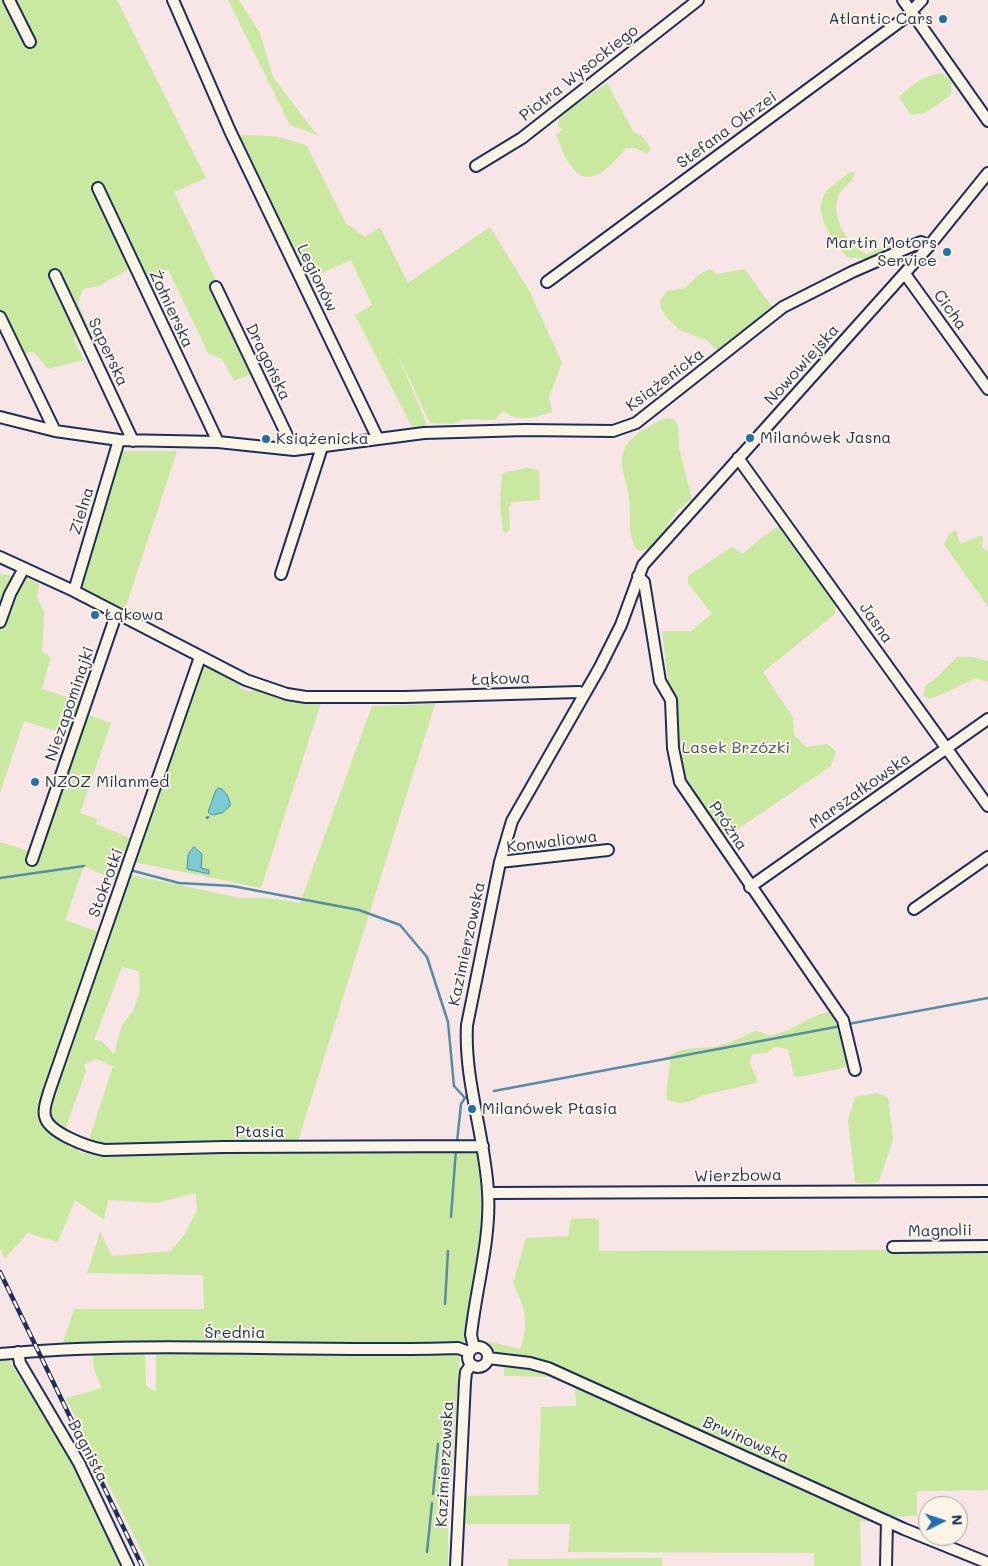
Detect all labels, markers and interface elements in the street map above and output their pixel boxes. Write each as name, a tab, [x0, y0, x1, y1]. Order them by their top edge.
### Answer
place label: Atlantic Cars	[828, 9, 933, 29]
marker: Atlantic Cars	[937, 13, 949, 25]
street label: Piotra Wysockiego	[516, 21, 642, 125]
street label: Stefana Okrzei	[673, 87, 781, 173]
place label: Martin Motors Service	[826, 233, 937, 271]
street label: Legionów	[292, 241, 342, 315]
marker: Martin Motors Service	[941, 246, 953, 258]
street label: Żołnierska	[145, 267, 197, 351]
street label: Cicha	[929, 286, 971, 334]
street label: Saperska	[84, 315, 132, 389]
street label: Dragońska	[241, 321, 295, 403]
street label: Nowowiejska	[761, 321, 843, 409]
street label: Książenicka	[622, 344, 708, 416]
place label: Milanówek Jasna	[760, 428, 891, 448]
place label: Książenicka	[276, 429, 369, 449]
marker: Milanówek Jasna	[744, 432, 756, 444]
marker: Książenicka	[260, 433, 272, 445]
street label: Zielna	[66, 485, 98, 537]
street label: Jasna	[855, 599, 897, 647]
place label: Łąkowa	[105, 605, 164, 625]
marker: Łąkowa	[89, 609, 101, 621]
street label: Niezapominajki	[41, 644, 99, 764]
street label: Łąkowa	[471, 668, 531, 690]
park label: Lasek Brzózki	[682, 738, 790, 758]
street label: Marszałkowska	[806, 749, 914, 833]
place label: NZOZ Milanmed	[45, 772, 169, 792]
marker: NZOZ Milanmed	[29, 776, 41, 788]
street label: Próżna	[705, 798, 751, 854]
street label: Konwaliowa	[506, 827, 598, 857]
street label: Stokrotki	[85, 846, 127, 920]
street label: Kazimierzowska	[445, 880, 489, 1008]
place label: Milanówek Ptasia	[482, 1099, 617, 1119]
marker: Milanówek Ptasia	[466, 1103, 478, 1115]
street label: Ptasia	[235, 1122, 285, 1142]
street label: Wierzbowa	[694, 1166, 782, 1186]
street label: Magnolii	[908, 1221, 972, 1241]
street label: Średnia	[205, 1323, 265, 1343]
street label: Kazimierzowska	[432, 1401, 458, 1527]
street label: Brwinowska	[700, 1412, 792, 1468]
street label: Bagnista	[64, 1417, 112, 1485]
north arrow	[918, 1496, 968, 1546]
text: N	[948, 1514, 967, 1526]

